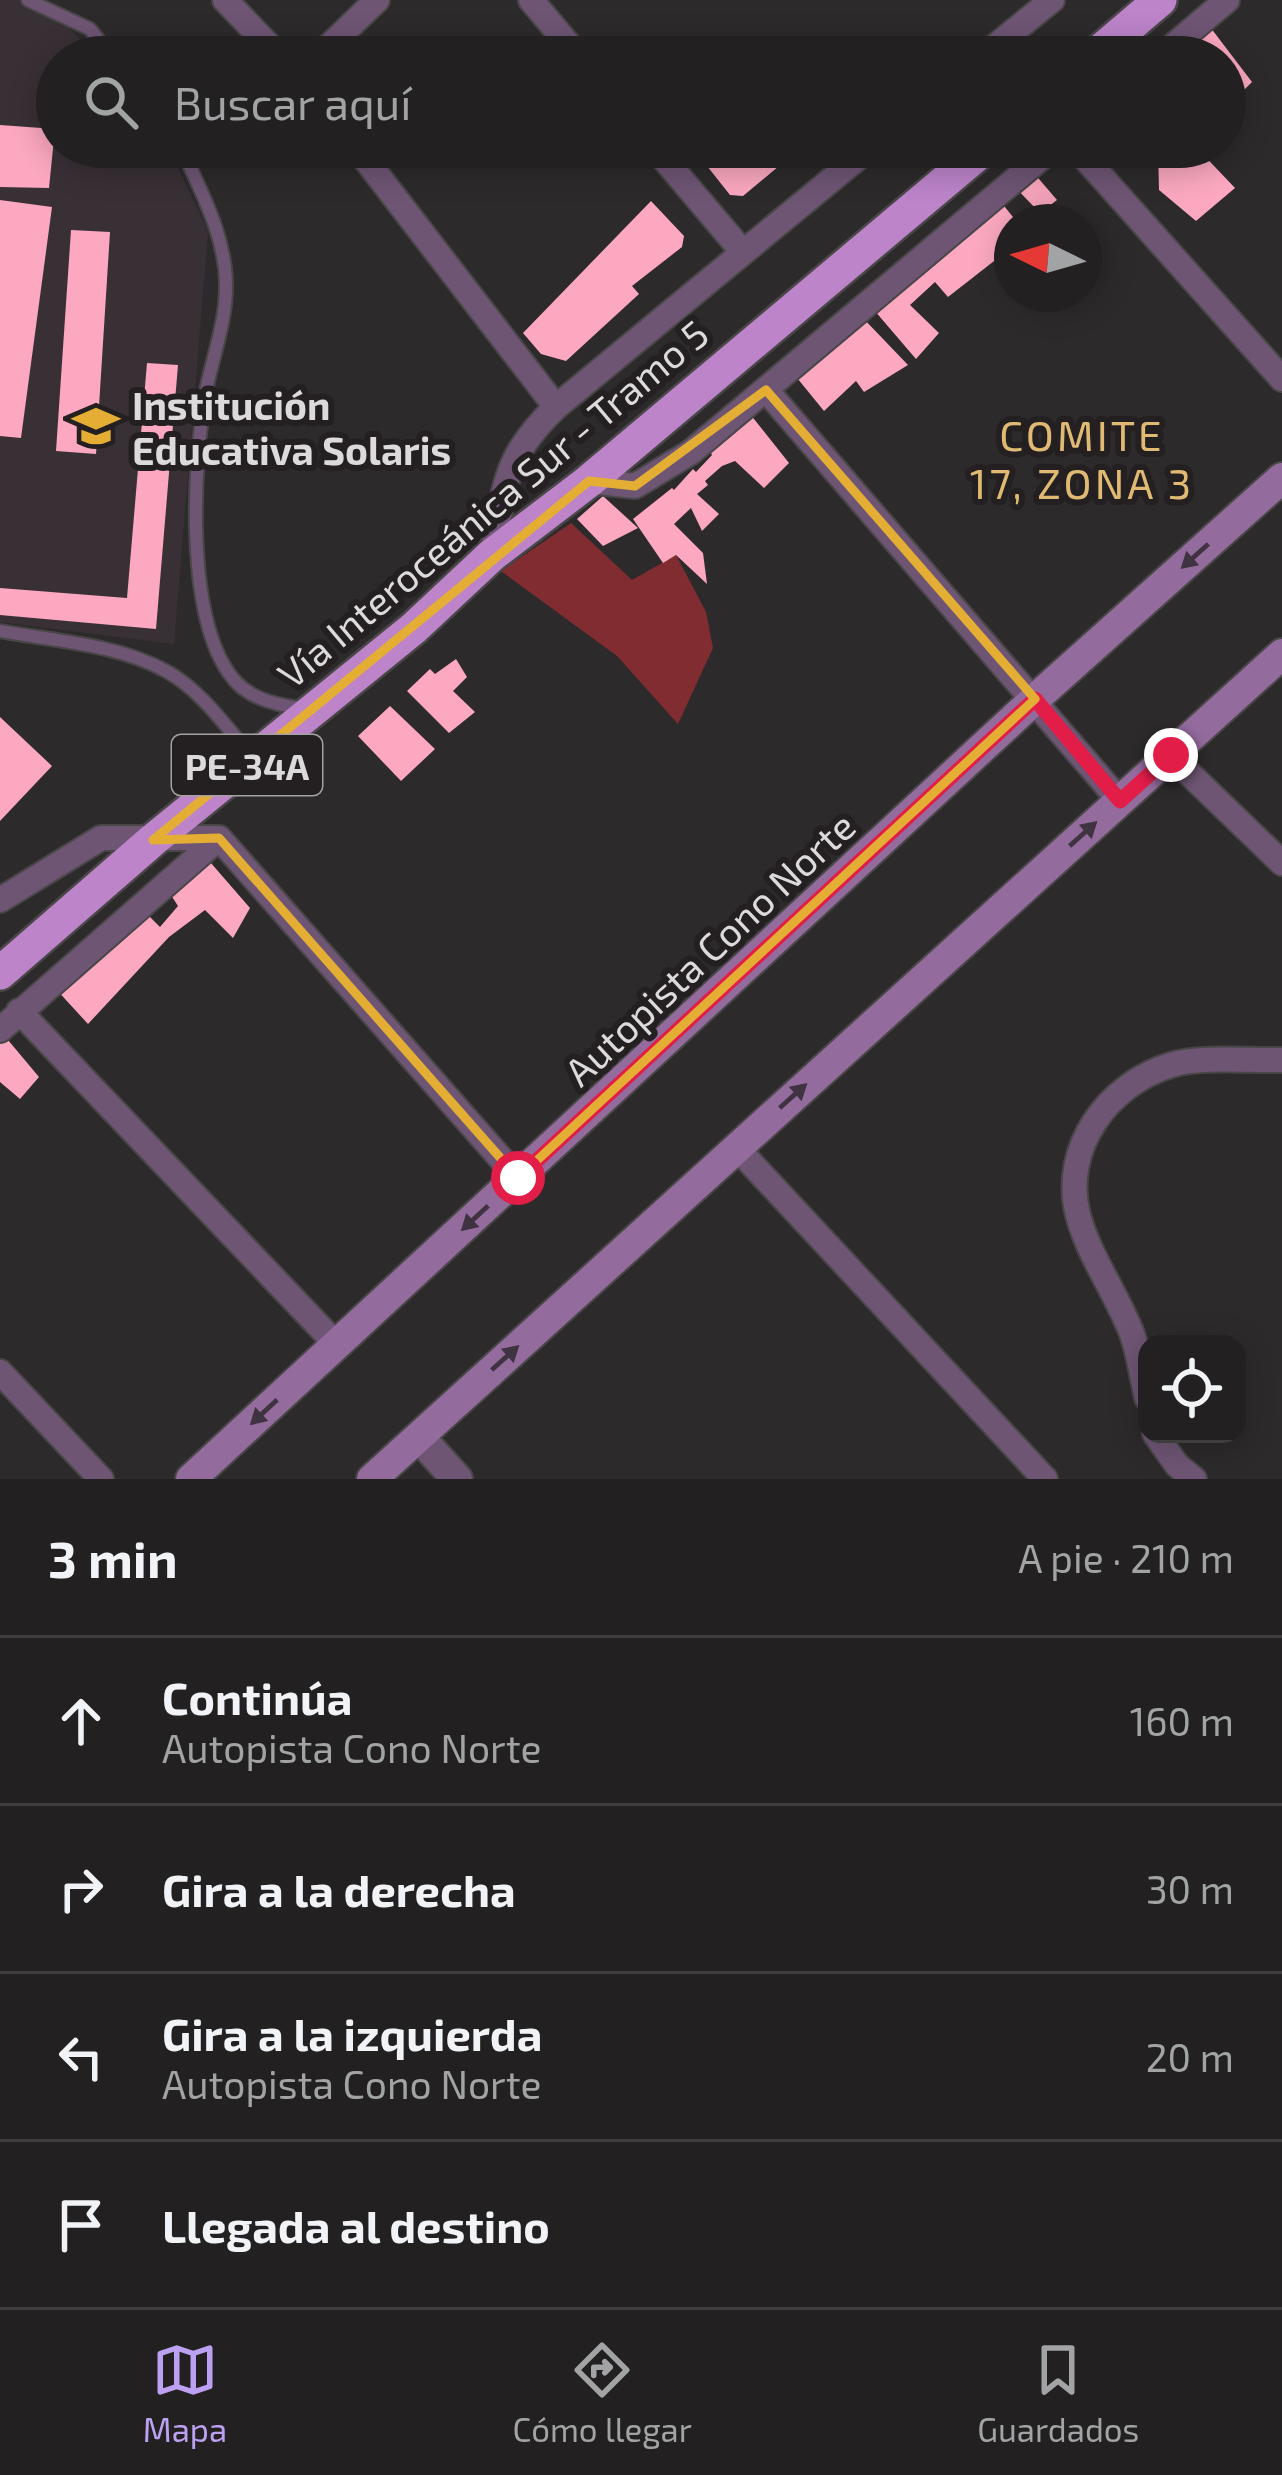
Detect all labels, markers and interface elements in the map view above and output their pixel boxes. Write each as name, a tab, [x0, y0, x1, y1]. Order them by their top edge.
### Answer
search box	[36, 36, 1246, 168]
icon: search	[78, 69, 144, 135]
text: Buscar aquí	[174, 75, 411, 129]
north arrow	[994, 204, 1102, 312]
street label: Vía Interoceánica Sur - Tramo 5	[267, 309, 717, 697]
place label: Institución Educativa Solaris	[132, 381, 451, 473]
school or university icon: Institución Educativa Solaris	[71, 401, 121, 451]
district label: COMITE 17, ZONA 3	[970, 409, 1194, 507]
one-way arrow	[1180, 542, 1210, 569]
route end	[1144, 728, 1198, 782]
road number: PE-34A	[172, 735, 322, 795]
street label: Autopista Cono Norte	[554, 801, 864, 1095]
one-way arrow	[1068, 821, 1097, 849]
one-way arrow	[779, 1083, 808, 1110]
route start	[491, 1151, 545, 1205]
one-way arrow	[461, 1203, 490, 1231]
map controls	[1138, 1335, 1246, 1443]
button: locate	[1138, 1335, 1246, 1443]
one-way arrow	[491, 1345, 520, 1373]
one-way arrow	[250, 1398, 279, 1425]
text: 3 min	[48, 1527, 178, 1588]
text: A pie · 210 m	[1018, 1534, 1234, 1581]
text: Continúa	[162, 1670, 352, 1724]
icon: ahead	[48, 1688, 114, 1754]
text: 160 m	[1130, 1697, 1234, 1744]
text: Autopista Cono Norte	[162, 1724, 542, 1771]
icon: right	[48, 1856, 114, 1922]
text: Gira a la derecha	[162, 1862, 516, 1916]
text: 30 m	[1146, 1865, 1234, 1912]
text: Gira a la izquierda	[162, 2006, 542, 2060]
icon: left	[48, 2024, 114, 2090]
text: 20 m	[1146, 2033, 1234, 2080]
text: Autopista Cono Norte	[162, 2060, 542, 2107]
icon: arrive	[48, 2192, 114, 2258]
text: Llegada al destino	[162, 2198, 550, 2252]
tab: Mapa	[143, 2337, 227, 2449]
tab: Cómo llegar	[512, 2337, 692, 2449]
tab: Guardados	[977, 2337, 1139, 2449]

